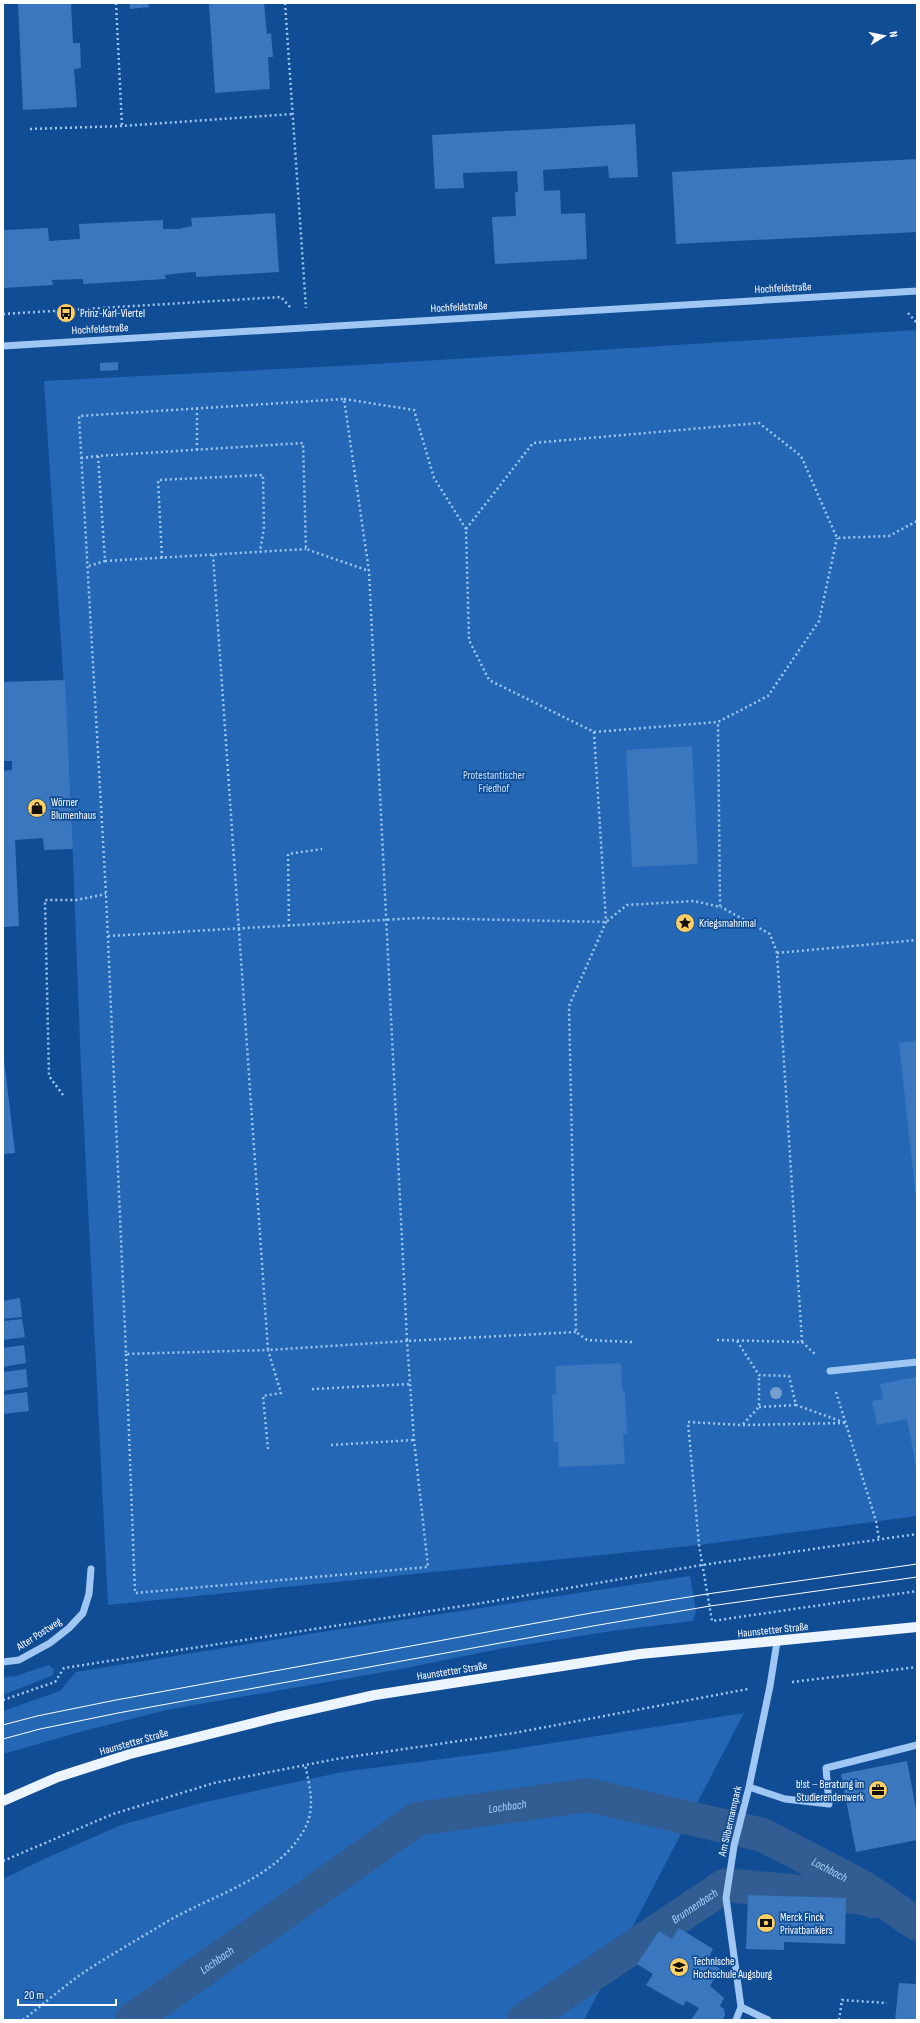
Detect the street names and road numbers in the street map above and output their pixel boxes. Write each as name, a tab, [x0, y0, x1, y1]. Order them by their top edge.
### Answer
street label: Hochfeldstraße	[754, 280, 812, 296]
street label: Hochfeldstraße	[430, 299, 488, 315]
street label: Hochfeldstraße	[71, 321, 129, 337]
street label: Alter Postweg	[13, 1614, 64, 1654]
street label: Haunstetter Straße	[737, 1620, 809, 1640]
street label: Haunstetter Straße	[416, 1659, 488, 1683]
street label: Haunstetter Straße	[98, 1726, 170, 1758]
street label: Am Silbermannpark	[715, 1784, 745, 1858]

